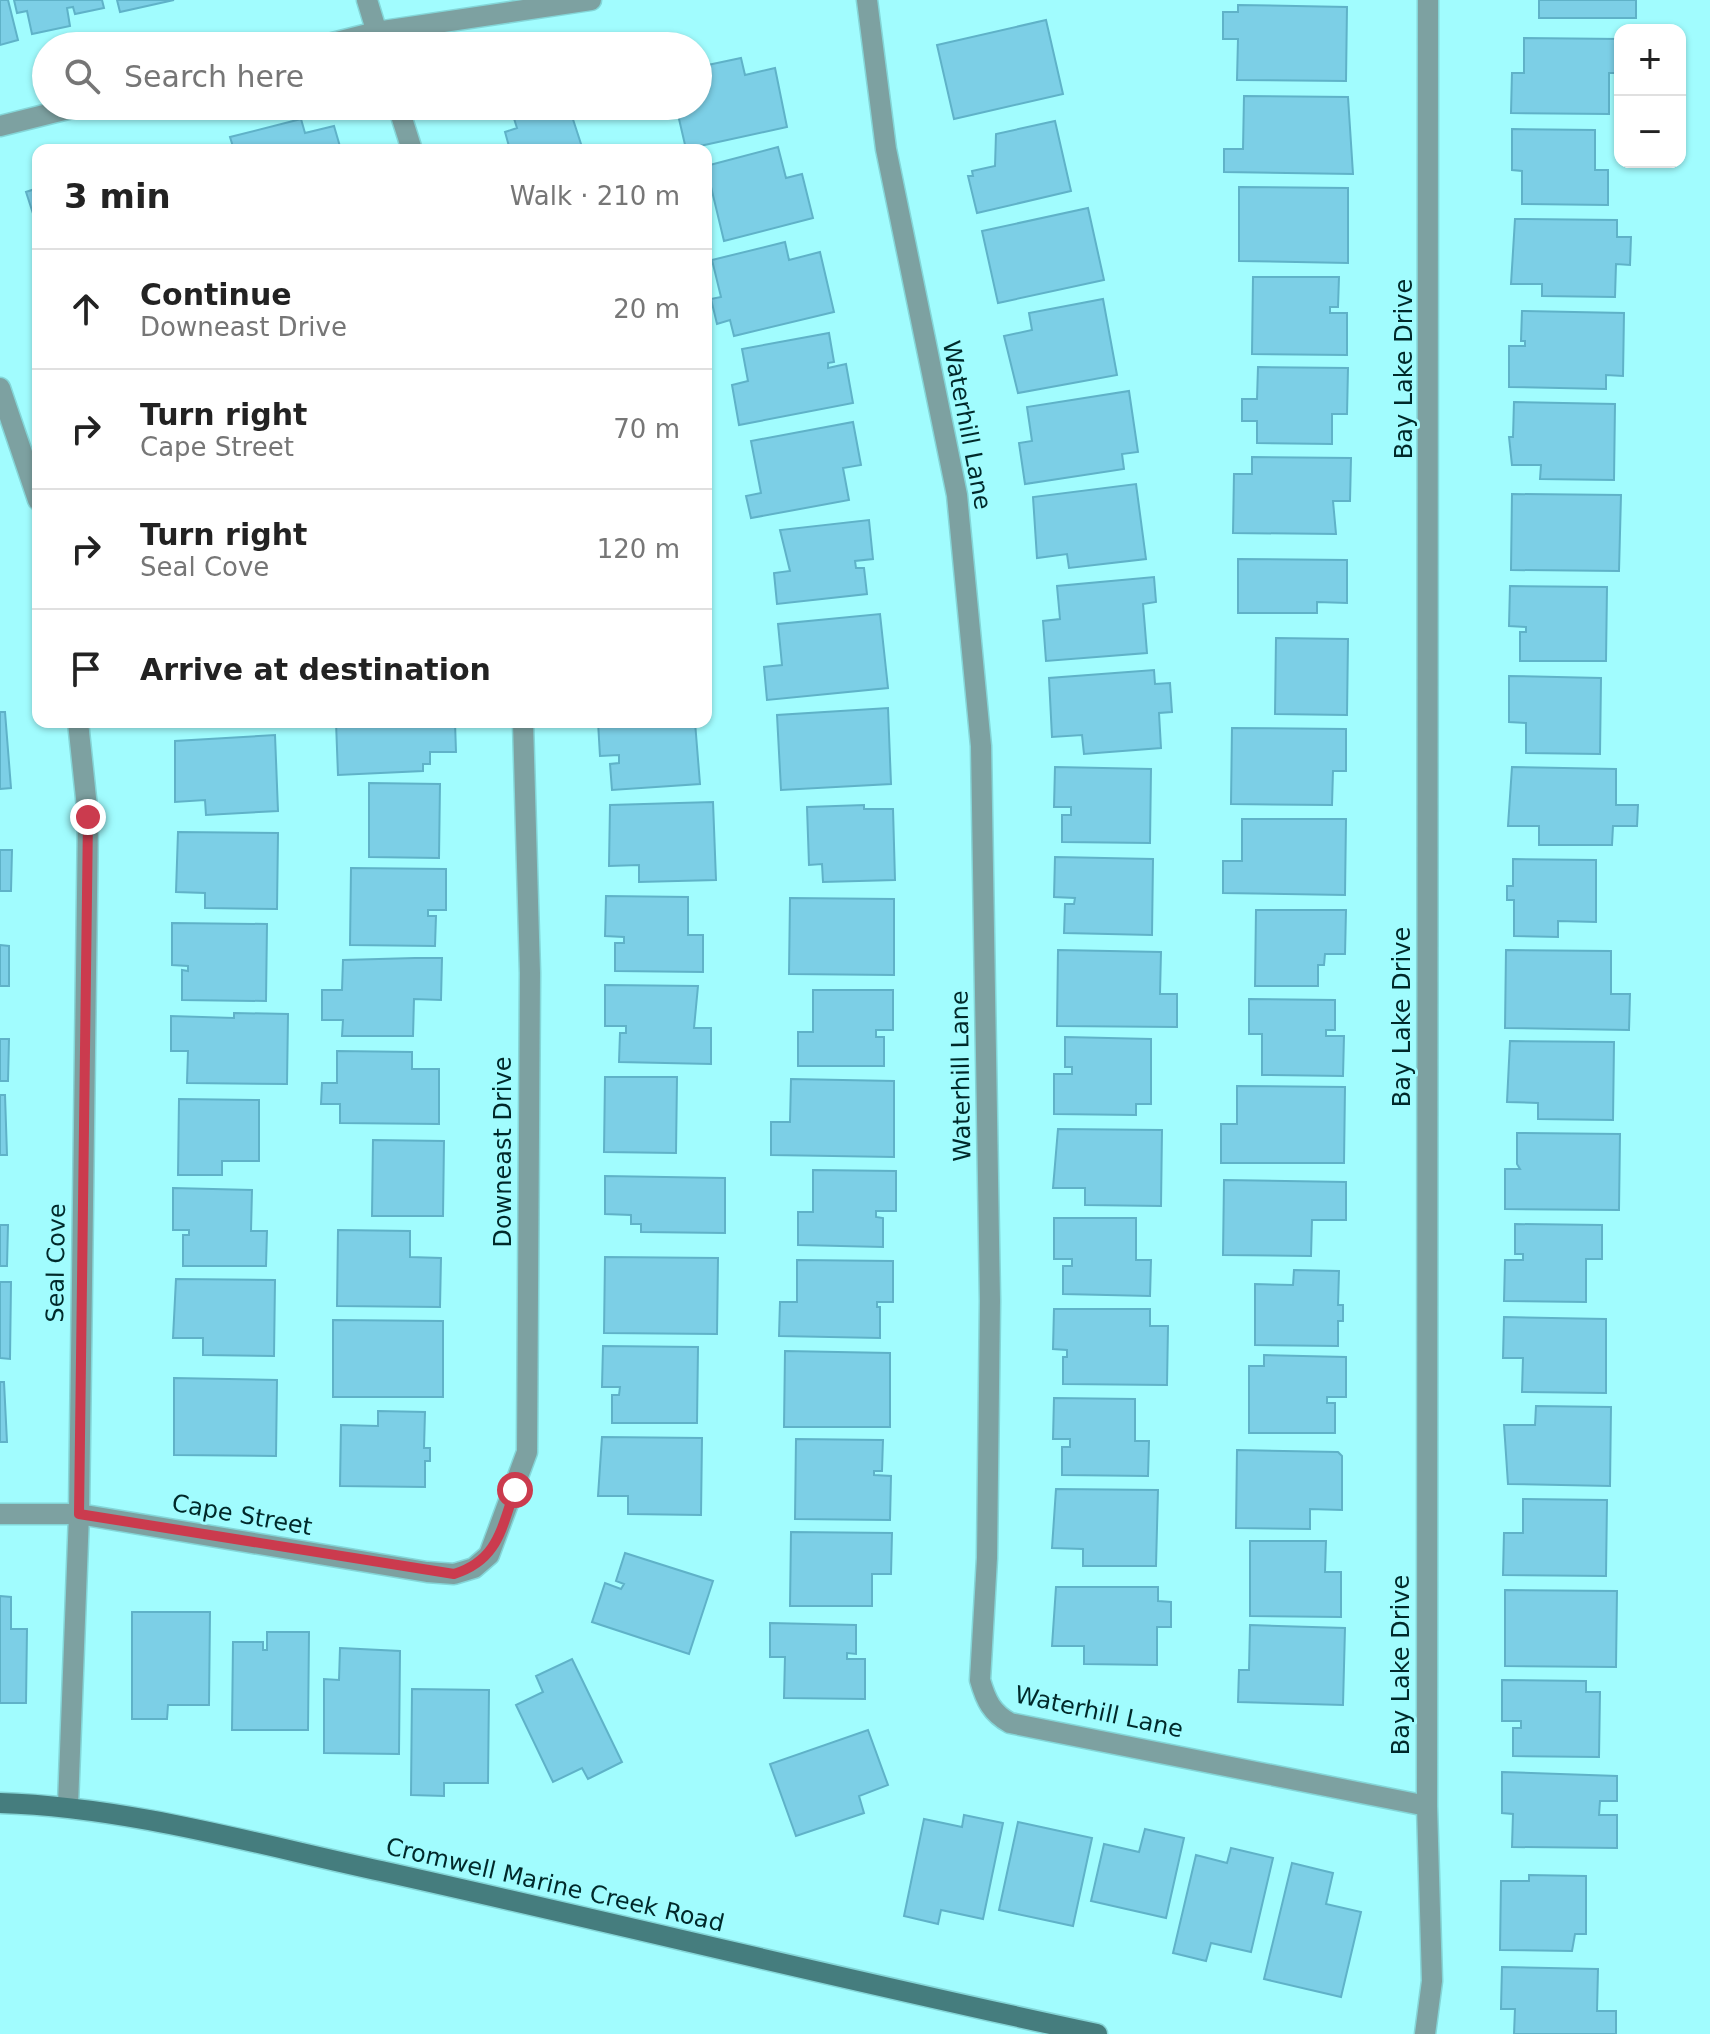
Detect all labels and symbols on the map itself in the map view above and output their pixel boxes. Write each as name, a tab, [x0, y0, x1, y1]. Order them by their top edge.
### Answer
street label: Bay Lake Drive	[1390, 279, 1418, 459]
street label: Waterhill Lane	[937, 338, 997, 512]
route end	[70, 799, 106, 835]
street label: Bay Lake Drive	[1388, 927, 1416, 1107]
street label: Waterhill Lane	[946, 990, 976, 1162]
street label: Downeast Drive	[489, 1056, 517, 1248]
street label: Seal Cove	[41, 1203, 71, 1323]
route start	[497, 1472, 533, 1508]
street label: Cape Street	[170, 1489, 314, 1541]
street label: Bay Lake Drive	[1387, 1575, 1415, 1755]
street label: Waterhill Lane	[1012, 1680, 1186, 1744]
street label: Cromwell Marine Creek Road	[383, 1832, 727, 1938]

